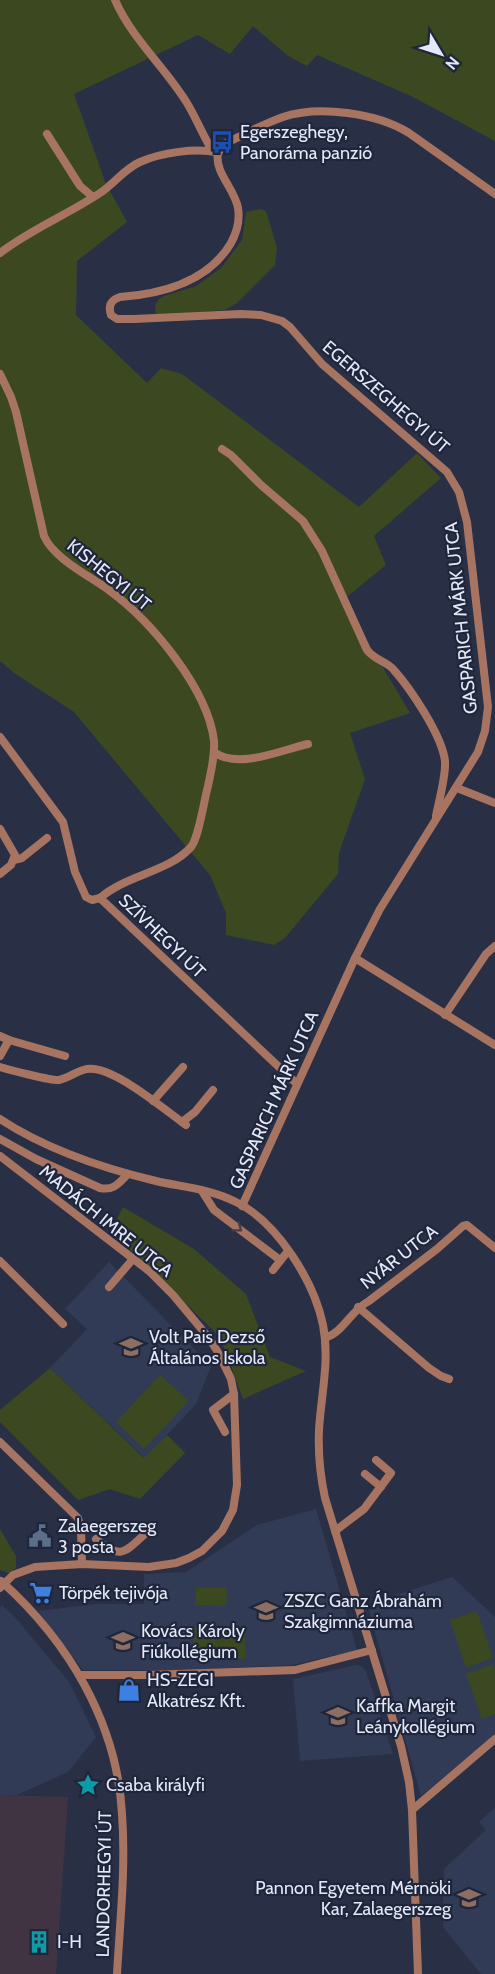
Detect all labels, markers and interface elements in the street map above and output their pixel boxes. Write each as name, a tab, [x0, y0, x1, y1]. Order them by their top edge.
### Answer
north arrow	[411, 24, 471, 84]
text: N	[441, 53, 463, 73]
place label: Egerszeghegy, Panoráma panzió	[240, 121, 372, 164]
bus stop icon: Egerszeghegy, Panoráma panzió	[209, 129, 235, 155]
street label: EGERSZEGHEGYI ÚT	[318, 336, 454, 458]
street label: GASPARICH MÁRK UTCA	[440, 521, 482, 715]
street label: KISHEGYI ÚT	[63, 535, 156, 616]
street label: SZÍVHEGYI ÚT	[114, 889, 210, 983]
street label: GASPARICH MÁRK UTCA	[225, 1007, 323, 1193]
street label: MADÁCH IMRE UTCA	[35, 1160, 177, 1282]
street label: NYÁR UTCA	[356, 1220, 442, 1294]
one-way arrow	[231, 1221, 242, 1232]
place label: Volt Pais Dezső Általános Iskola	[149, 1326, 266, 1369]
school or university icon: Volt Pais Dezső Általános Iskola	[118, 1334, 144, 1360]
place label: Zalaegerszeg 3 posta	[58, 1515, 157, 1558]
public building icon: Zalaegerszeg 3 posta	[27, 1523, 53, 1549]
supermarket icon: Törpék tejivója	[28, 1580, 54, 1606]
place label: Törpék tejivója	[59, 1582, 168, 1604]
place label: ZSZC Ganz Ábrahám Szakgimnáziuma	[284, 1590, 442, 1633]
school or university icon: ZSZC Ganz Ábrahám Szakgimnáziuma	[253, 1598, 279, 1624]
place label: Kovács Károly Fiúkollégium	[141, 1620, 245, 1663]
school or university icon: Kovács Károly Fiúkollégium	[110, 1628, 136, 1654]
place label: HS-ZEGI Alkatrész Kft.	[147, 1669, 245, 1712]
shop icon: HS-ZEGI Alkatrész Kft.	[116, 1677, 142, 1703]
place label: Kaffka Margit Leánykollégium	[356, 1695, 475, 1738]
school or university icon: Kaffka Margit Leánykollégium	[325, 1703, 351, 1729]
place icon: Csaba királyfi	[75, 1772, 101, 1798]
place label: Csaba királyfi	[106, 1774, 205, 1796]
street label: LANDORHEGYI ÚT	[92, 1810, 116, 1958]
place label: Pannon Egyetem Mérnöki Kar, Zalaegerszeg	[255, 1877, 452, 1920]
school or university icon: Pannon Egyetem Mérnöki Kar, Zalaegerszeg	[456, 1885, 482, 1911]
building icon: I-H	[26, 1929, 52, 1955]
place label: I-H	[57, 1931, 82, 1953]

